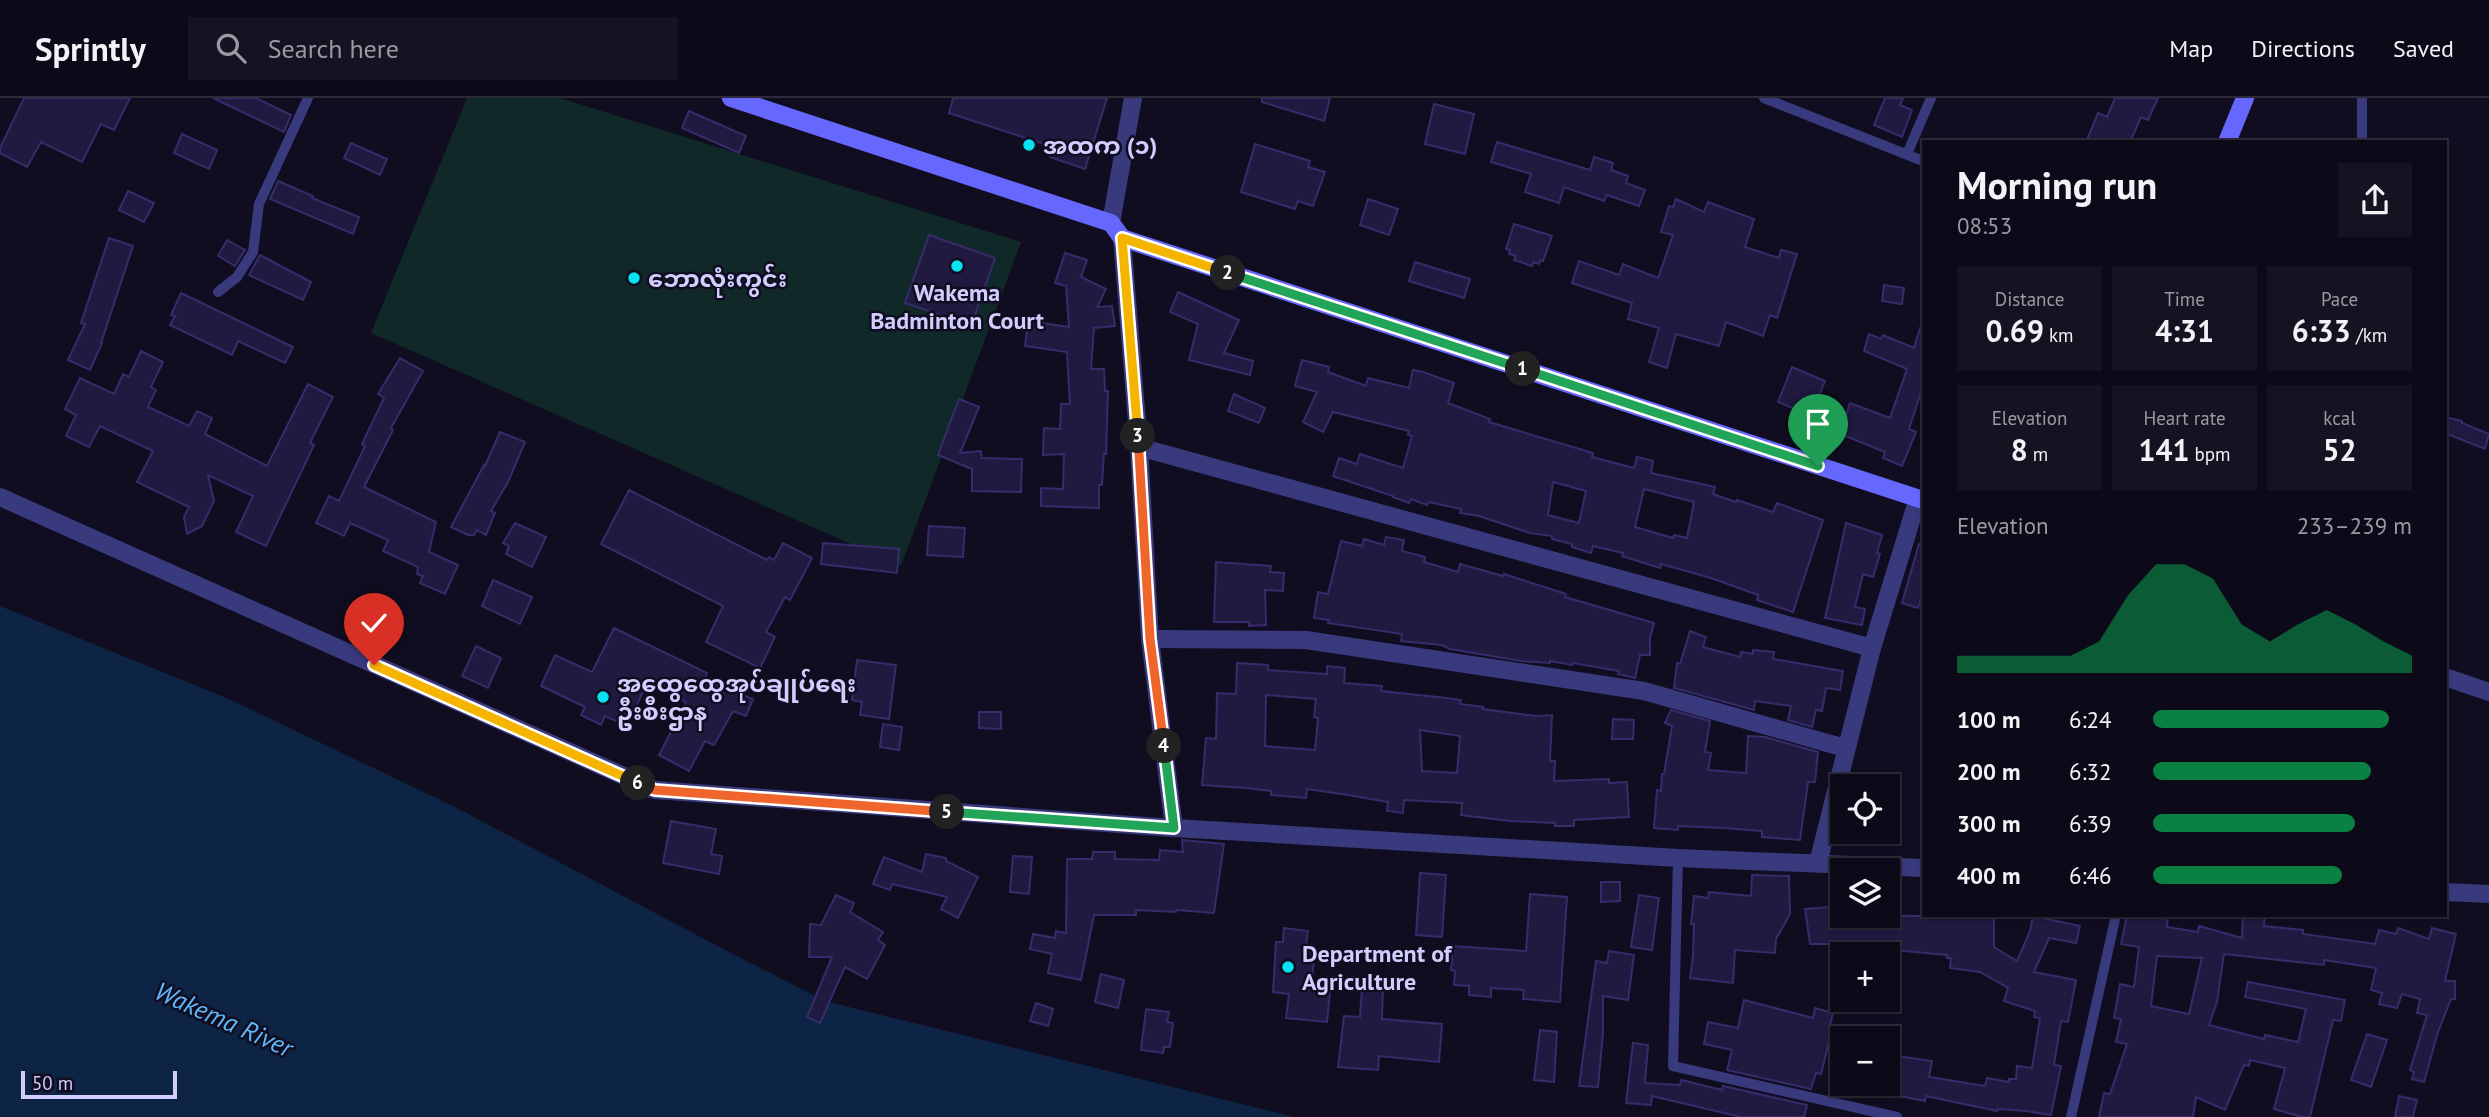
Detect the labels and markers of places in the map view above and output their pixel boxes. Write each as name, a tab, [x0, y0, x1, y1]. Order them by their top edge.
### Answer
place label: အထက (၁)	[1043, 130, 1157, 161]
marker: အထက (၁)	[1021, 137, 1037, 153]
pin: 2	[1210, 256, 1246, 290]
marker: Wakema Badminton Court	[949, 258, 965, 274]
place label: ဘောလုံးကွင်း	[648, 263, 787, 298]
marker: ဘောလုံးကွင်း	[626, 270, 642, 286]
place label: Wakema Badminton Court	[870, 277, 1044, 336]
pin: 1	[1506, 352, 1540, 386]
pin	[1788, 394, 1848, 466]
pin: 3	[1120, 418, 1156, 454]
pin	[344, 593, 404, 665]
place label: အထွေထွေအုပ်ချုပ်ရေး ဦးစီးဌာန	[617, 668, 856, 731]
marker: အထွေထွေအုပ်ချုပ်ရေး ဦးစီးဌာန	[595, 689, 611, 705]
pin: 4	[1146, 728, 1182, 764]
pin: 6	[620, 766, 656, 800]
pin: 5	[930, 794, 964, 830]
place label: Department of Agriculture	[1302, 938, 1453, 997]
marker: Department of Agriculture	[1280, 959, 1296, 975]

